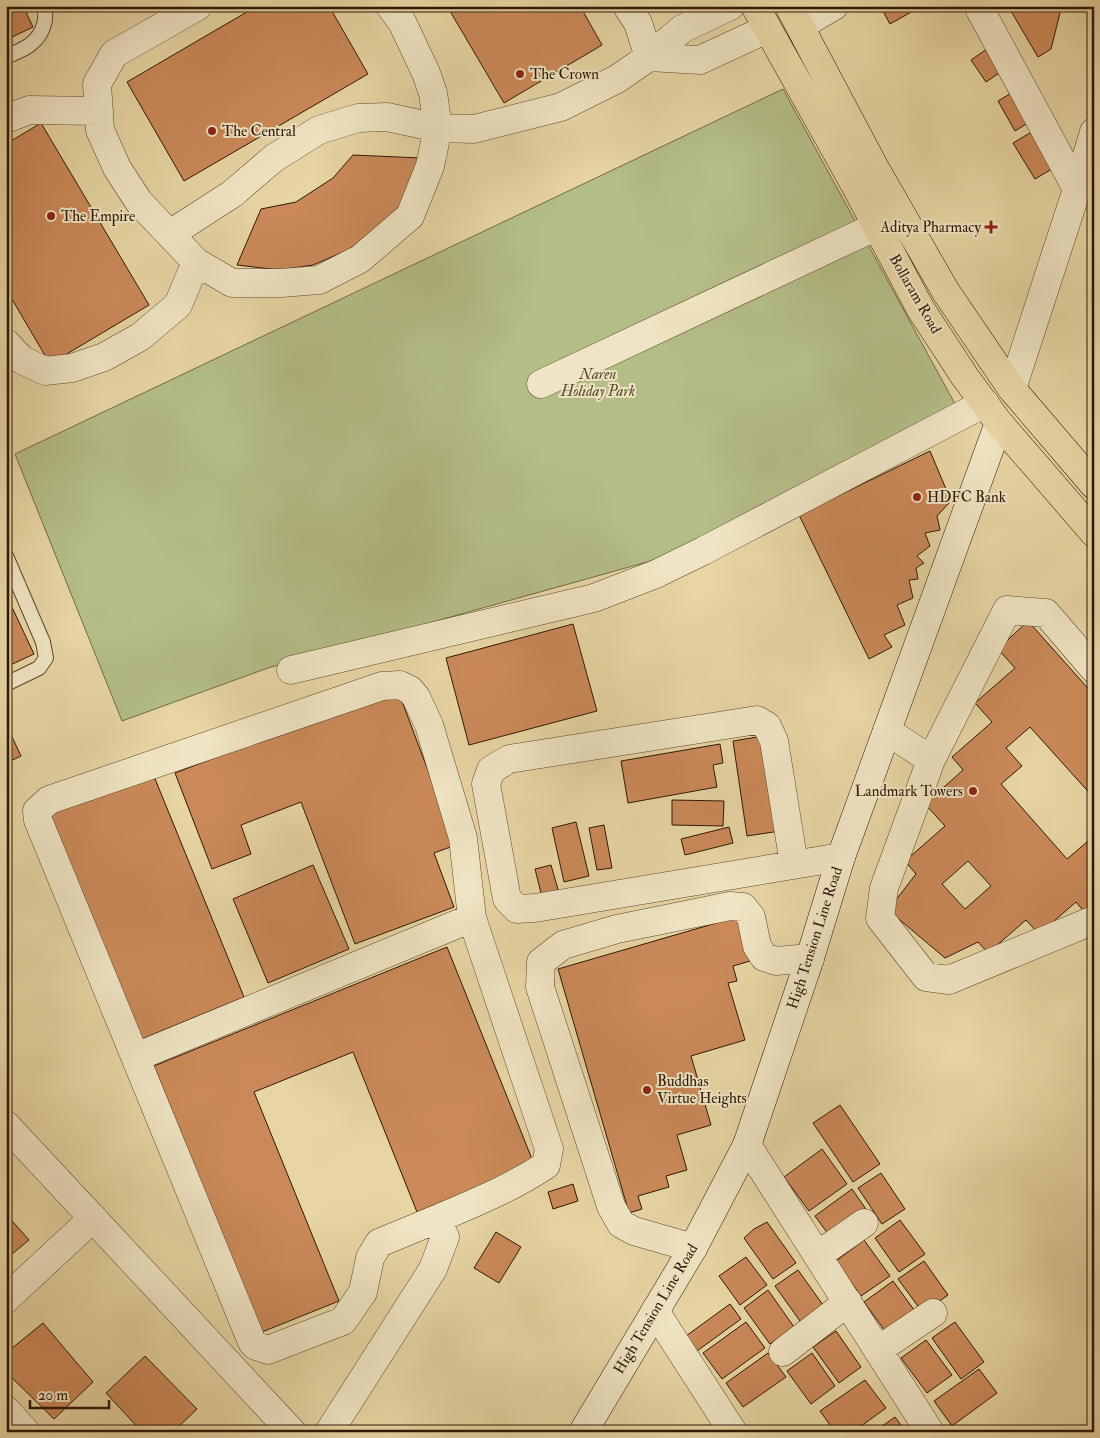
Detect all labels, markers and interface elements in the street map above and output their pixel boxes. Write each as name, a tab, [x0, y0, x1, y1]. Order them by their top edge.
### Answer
place label: The Crown	[530, 65, 599, 84]
marker: The Crown	[514, 68, 526, 80]
place label: The Central	[222, 122, 296, 141]
marker: The Central	[206, 125, 218, 137]
place label: The Empire	[61, 207, 135, 227]
marker: The Empire	[45, 210, 57, 222]
place label: Aditya Pharmacy	[880, 218, 981, 237]
marker: Aditya Pharmacy	[985, 221, 997, 233]
street label: Bollaram Road	[885, 251, 946, 338]
park label: Naren Holiday Park	[560, 365, 635, 401]
place label: HDFC Bank	[927, 488, 1006, 507]
marker: HDFC Bank	[911, 491, 923, 503]
place label: Landmark Towers	[855, 782, 963, 801]
marker: Landmark Towers	[967, 785, 979, 797]
street label: High Tension Line Road	[783, 864, 847, 1012]
place label: Buddhas Virtue Heights	[657, 1072, 747, 1108]
marker: Buddhas Virtue Heights	[641, 1084, 653, 1096]
street label: High Tension Line Road	[610, 1240, 703, 1378]
scale bar	[30, 1378, 109, 1410]
text: 20 m	[38, 1386, 68, 1405]

